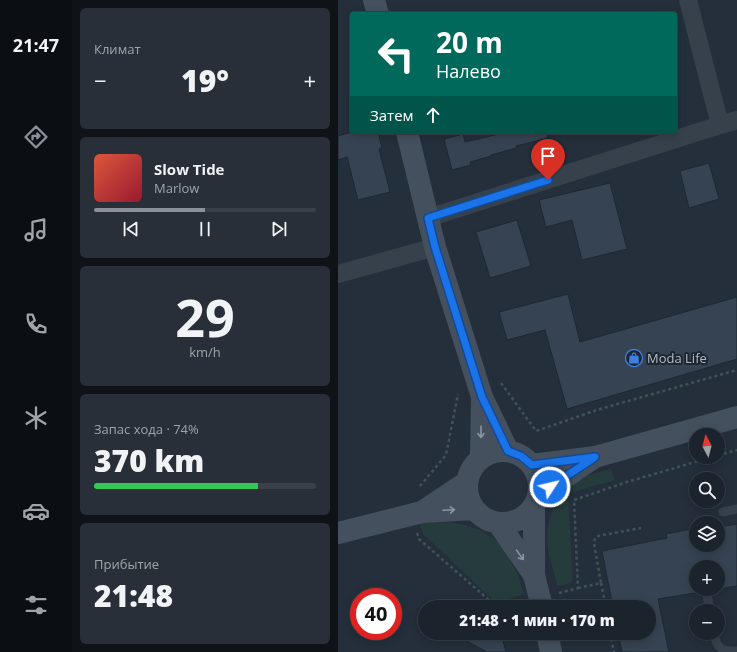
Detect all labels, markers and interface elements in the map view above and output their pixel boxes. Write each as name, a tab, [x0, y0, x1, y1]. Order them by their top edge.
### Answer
text: 20 m	[436, 23, 503, 61]
icon: left	[370, 28, 422, 80]
text: 21:47	[13, 33, 59, 57]
text: Климат	[94, 40, 141, 58]
text: Налево	[436, 59, 501, 83]
text: 19°	[181, 60, 229, 101]
text: −	[94, 65, 107, 95]
text: +	[303, 65, 316, 95]
icon: ahead	[422, 104, 444, 126]
text: Затем	[370, 105, 414, 125]
icon: directions	[22, 123, 50, 151]
pin	[531, 139, 565, 180]
icon: arrive	[537, 145, 559, 167]
text: Slow Tide	[154, 159, 224, 179]
text: Marlow	[154, 179, 199, 197]
icon: music	[22, 216, 50, 244]
icon: previous	[120, 218, 142, 240]
icon: pause	[194, 218, 216, 240]
icon: next	[268, 218, 290, 240]
text: 29	[175, 281, 235, 352]
icon: phone	[22, 310, 50, 338]
text: km/h	[189, 343, 221, 361]
shop icon: Moda Life	[624, 348, 644, 368]
place label: Moda Life	[647, 349, 707, 367]
icon: climate	[22, 404, 50, 432]
text: Запас хода · 74%	[94, 420, 199, 438]
one-way arrow	[477, 425, 485, 438]
north arrow	[689, 428, 725, 464]
map controls	[689, 428, 725, 640]
text: 370 km	[94, 440, 204, 481]
position arrow	[529, 466, 571, 508]
button: search	[689, 472, 725, 508]
icon: car	[22, 497, 50, 525]
one-way arrow	[442, 507, 455, 514]
button: layers	[689, 516, 725, 552]
one-way arrow	[516, 549, 525, 560]
text: Прибытие	[94, 555, 159, 573]
button: +	[689, 560, 725, 596]
text: 21:48	[94, 575, 173, 616]
speed limit sign: 40	[350, 588, 402, 640]
icon: filters	[22, 591, 50, 619]
button: −	[689, 604, 725, 640]
text: 21:48 · 1 мин · 170 m	[459, 610, 615, 630]

